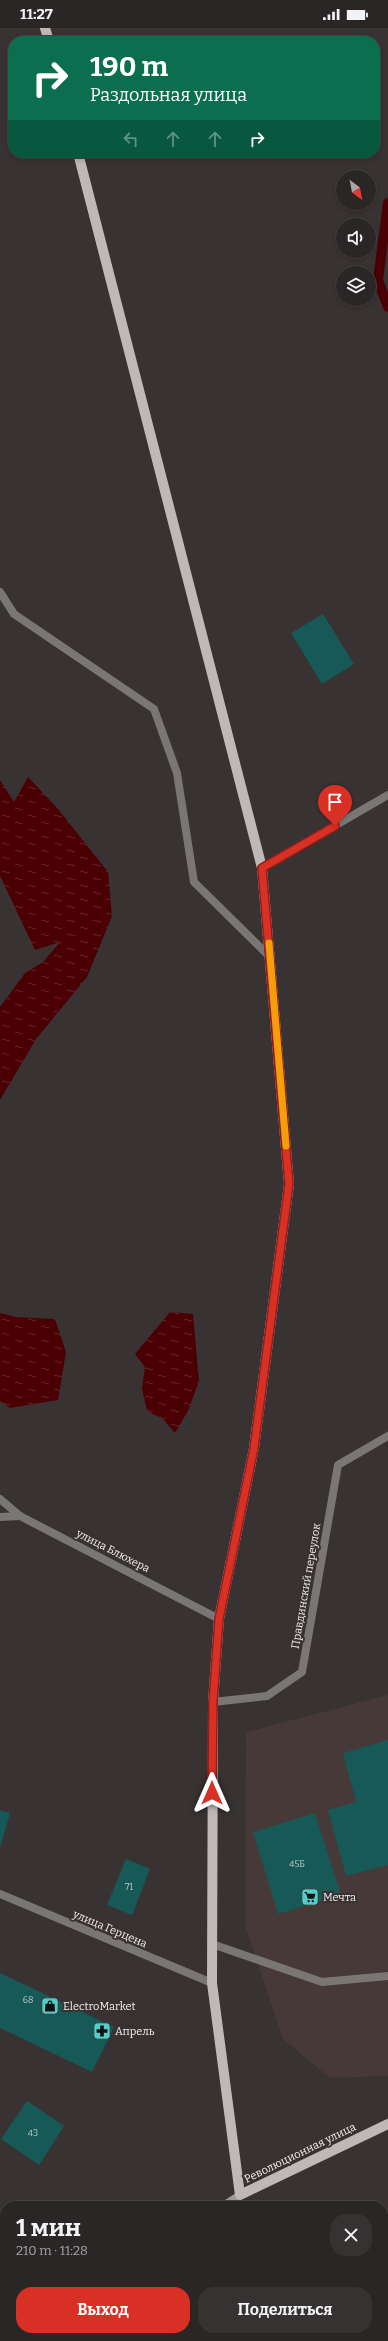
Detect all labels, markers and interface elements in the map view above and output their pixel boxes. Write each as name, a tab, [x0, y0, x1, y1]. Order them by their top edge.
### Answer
text: 11:27	[20, 5, 53, 23]
text: 190 m	[90, 50, 168, 83]
icon: right	[24, 52, 76, 104]
text: Раздольная улица	[90, 84, 247, 106]
icon: left	[120, 128, 142, 150]
icon: ahead	[162, 128, 184, 150]
icon: ahead	[204, 128, 226, 150]
icon: right	[246, 128, 268, 150]
north arrow	[336, 170, 376, 210]
map controls	[336, 170, 376, 306]
button: sound	[336, 218, 376, 258]
button: layers	[336, 266, 376, 306]
pin	[318, 785, 352, 826]
icon: arrive	[324, 791, 346, 813]
street label: Правдинский переулок	[289, 1522, 324, 1650]
street label: улица Блюхера	[73, 1526, 152, 1575]
position arrow	[191, 1772, 233, 1814]
house number: 45Б	[289, 1859, 305, 1869]
house number: 71	[125, 1882, 133, 1892]
supermarket icon: Мечта	[300, 1887, 320, 1907]
place label: Мечта	[323, 1891, 356, 1904]
street label: улица Герцена	[70, 1907, 149, 1950]
house number: 68	[23, 1995, 33, 2005]
shop icon: ElectroMarket	[40, 1996, 60, 2016]
place label: ElectroMarket	[63, 2000, 136, 2013]
pharmacy icon: Апрель	[92, 2021, 112, 2041]
place label: Апрель	[115, 2025, 155, 2038]
street label: Революционная улица	[242, 2120, 358, 2186]
house number: 43	[28, 2128, 38, 2138]
text: 1 мин	[16, 2214, 81, 2242]
button: close	[330, 2214, 372, 2256]
text: 210 m · 11:28	[16, 2243, 88, 2258]
button: Выход	[16, 2287, 190, 2333]
button: Поделиться	[198, 2287, 372, 2333]

